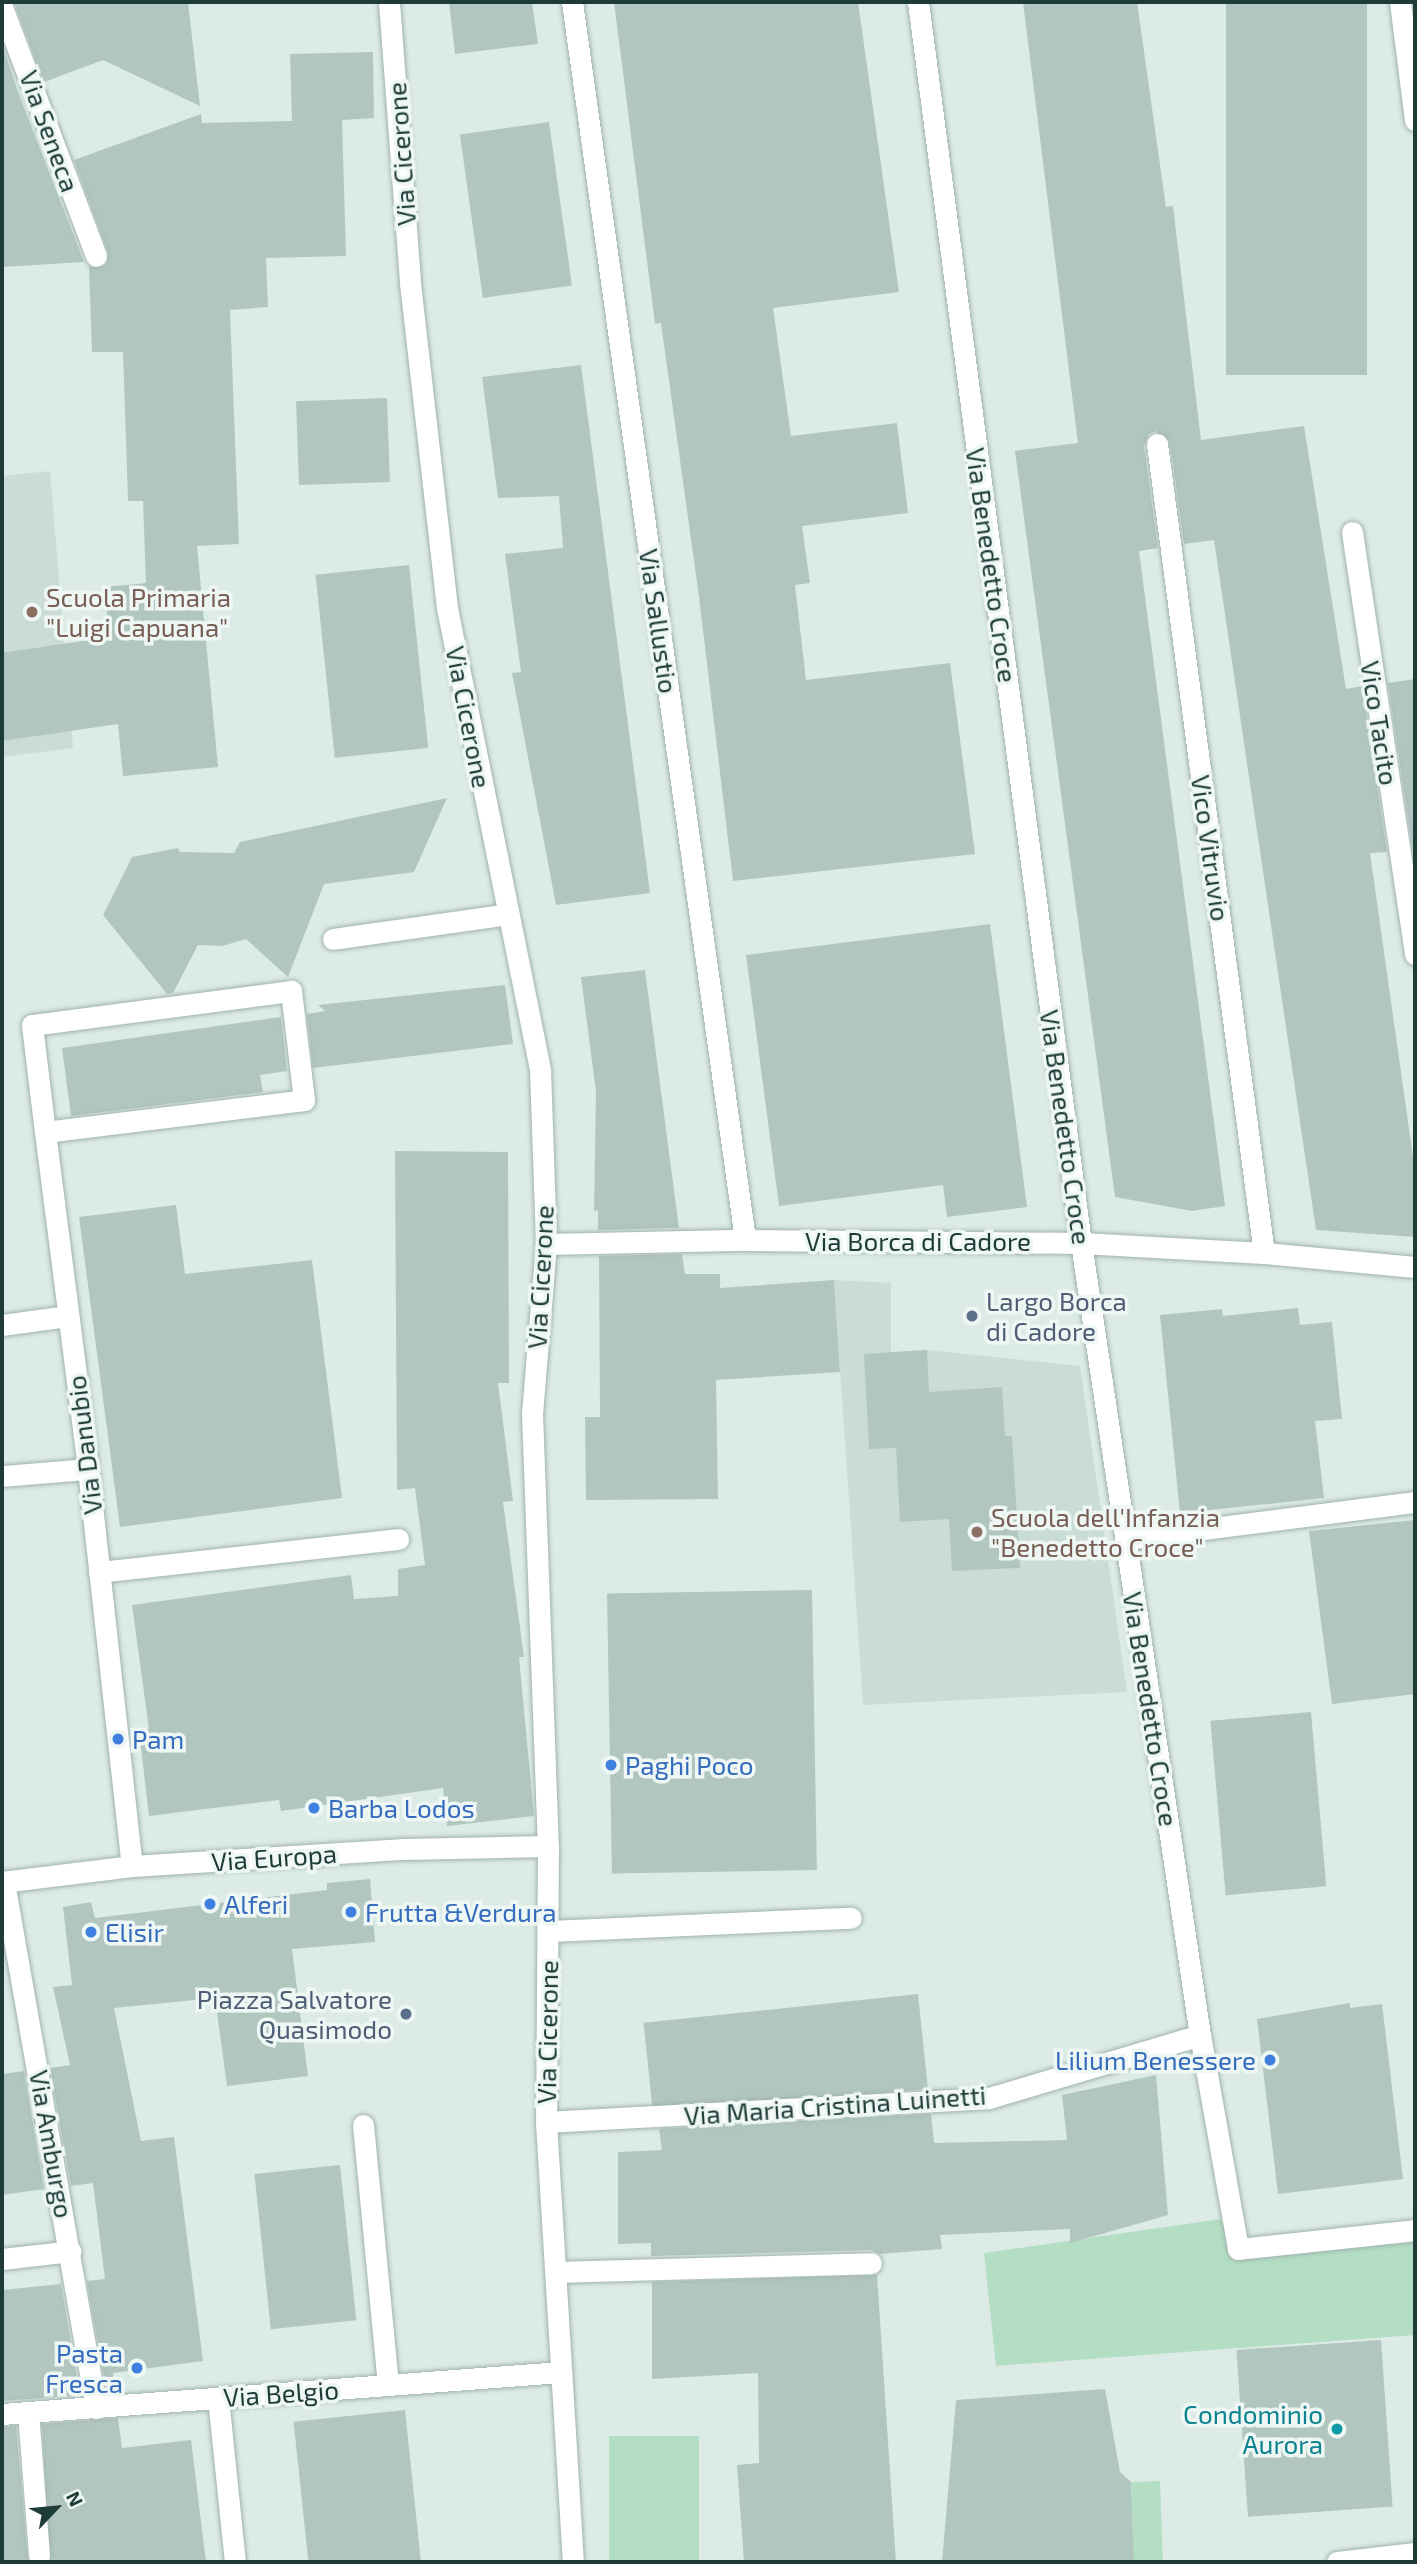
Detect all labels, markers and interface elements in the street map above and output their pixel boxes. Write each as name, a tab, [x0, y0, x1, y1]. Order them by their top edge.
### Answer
street label: Via Seneca	[14, 66, 86, 196]
street label: Via Cicerone	[380, 81, 422, 227]
street label: Via Benedetto Croce	[960, 446, 1024, 684]
street label: Via Sallustio	[633, 547, 685, 695]
place label: Scuola Primaria "Luigi Capuana"	[46, 581, 231, 642]
marker: Scuola Primaria "Luigi Capuana"	[24, 604, 40, 620]
street label: Via Cicerone	[440, 643, 498, 791]
street label: Vico Tacito	[1355, 658, 1405, 788]
street label: Vico Vitruvio	[1185, 773, 1237, 923]
street label: Via Benedetto Croce	[1034, 1008, 1098, 1246]
street label: Via Cicerone	[521, 1204, 559, 1350]
street label: Via Borca di Cadore	[805, 1225, 1031, 1257]
place label: Largo Borca di Cadore	[986, 1285, 1127, 1346]
marker: Largo Borca di Cadore	[964, 1308, 980, 1324]
street label: Via Danubio	[60, 1374, 108, 1516]
place label: Scuola dell'Infanzia "Benedetto Croce"	[991, 1501, 1220, 1562]
marker: Scuola dell'Infanzia "Benedetto Croce"	[969, 1524, 985, 1540]
street label: Via Benedetto Croce	[1117, 1590, 1185, 1828]
place label: Pam	[132, 1723, 184, 1755]
marker: Pam	[110, 1731, 126, 1747]
place label: Paghi Poco	[625, 1749, 754, 1781]
marker: Paghi Poco	[603, 1757, 619, 1773]
place label: Barba Lodos	[328, 1792, 475, 1824]
marker: Barba Lodos	[306, 1800, 322, 1816]
street label: Via Europa	[210, 1837, 338, 1877]
place label: Alferi	[224, 1888, 288, 1920]
marker: Alferi	[202, 1896, 218, 1912]
place label: Frutta &Verdura	[365, 1896, 557, 1928]
marker: Frutta &Verdura	[343, 1904, 359, 1920]
place label: Elisir	[105, 1916, 164, 1948]
marker: Elisir	[83, 1924, 99, 1940]
street label: Via Cicerone	[530, 1960, 564, 2104]
place label: Piazza Salvatore Quasimodo	[197, 1983, 392, 2044]
marker: Piazza Salvatore Quasimodo	[398, 2006, 414, 2022]
place label: Lilium Benessere	[1055, 2044, 1256, 2076]
marker: Lilium Benessere	[1262, 2052, 1278, 2068]
street label: Via Amburgo	[24, 2067, 80, 2221]
street label: Via Maria Cristina Luinetti	[683, 2079, 987, 2131]
place label: Pasta Fresca	[45, 2337, 123, 2398]
marker: Pasta Fresca	[129, 2360, 145, 2376]
street label: Via Belgio	[222, 2373, 340, 2413]
place label: Condominio Aurora	[1183, 2398, 1323, 2460]
marker: Condominio Aurora	[1329, 2421, 1345, 2437]
north arrow	[21, 2473, 91, 2543]
text: N	[62, 2487, 89, 2510]

